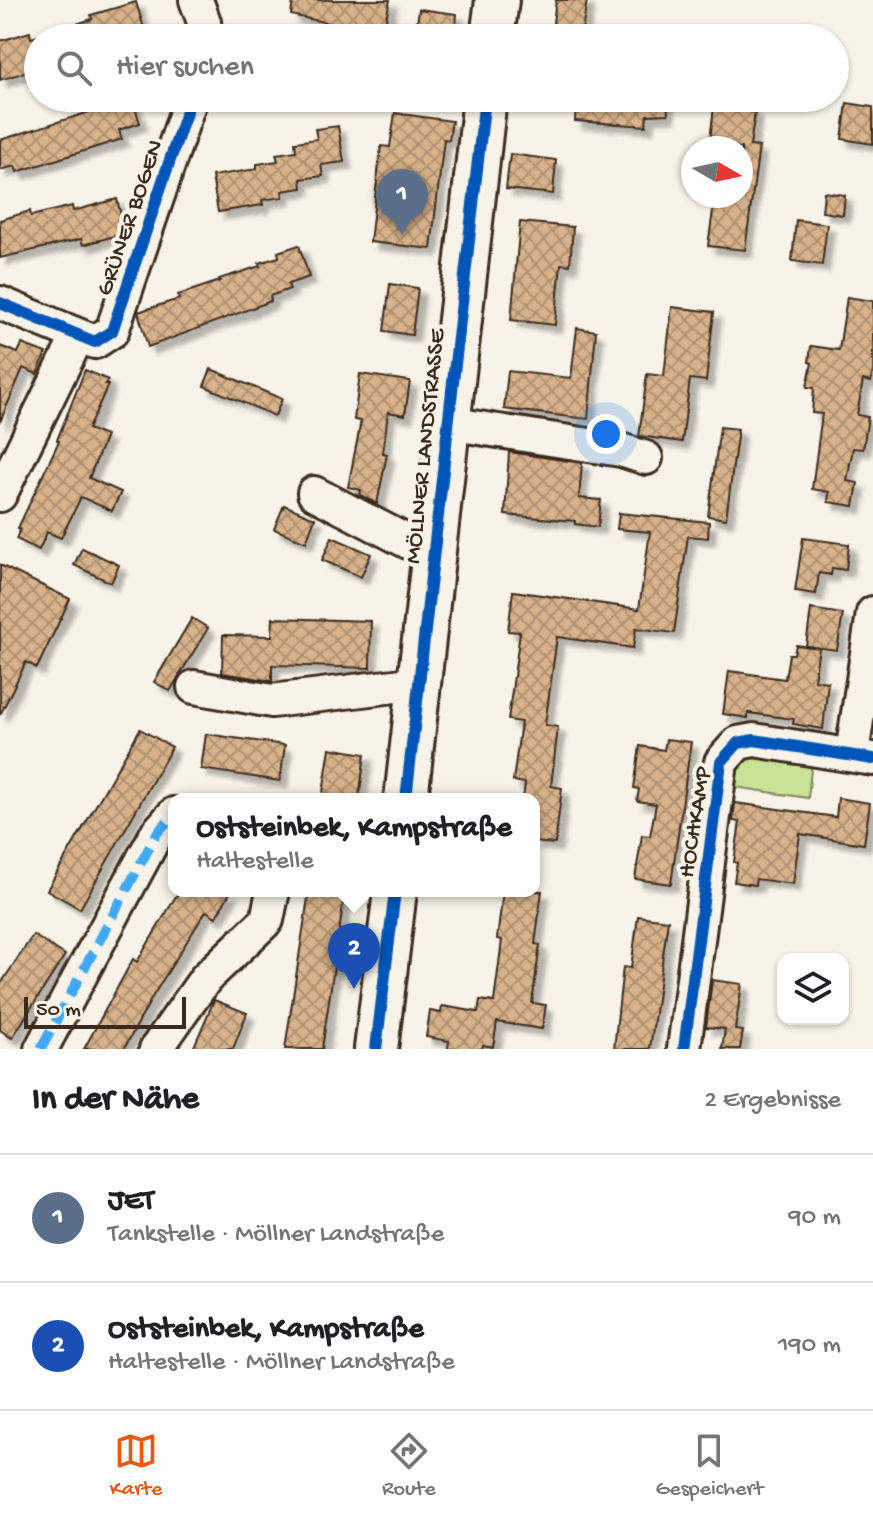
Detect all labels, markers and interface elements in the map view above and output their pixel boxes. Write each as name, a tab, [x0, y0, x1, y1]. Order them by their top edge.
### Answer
search box	[24, 24, 849, 112]
icon: search	[52, 46, 96, 90]
text: Hier suchen	[116, 51, 254, 86]
street label: GRÜNER BOGEN	[91, 136, 172, 300]
north arrow	[681, 136, 753, 208]
pin: 1	[376, 169, 428, 235]
street label: MÖLLNER LANDSTRASSE	[400, 326, 453, 565]
your location	[586, 414, 626, 454]
street label: HOCHKAMP	[673, 764, 720, 880]
popup	[168, 793, 540, 897]
text: Oststeinbek, Kampstraße	[196, 812, 512, 847]
text: Haltestelle	[196, 847, 314, 878]
pin: 2	[328, 923, 380, 989]
map controls	[777, 953, 849, 1025]
button: layers	[777, 953, 849, 1025]
scale bar	[24, 993, 186, 1029]
text: 50 m	[36, 998, 81, 1024]
text: In der Nähe	[32, 1081, 199, 1121]
text: 2 Ergebnisse	[704, 1086, 841, 1117]
text: JET	[108, 1185, 154, 1220]
text: 1	[53, 1203, 63, 1234]
text: 90 m	[789, 1203, 841, 1234]
text: Tankstelle · Möllner Landstraße	[108, 1220, 444, 1251]
text: Oststeinbek, Kampstraße	[108, 1313, 424, 1348]
text: 2	[52, 1331, 64, 1362]
text: 190 m	[778, 1331, 841, 1362]
text: Haltestelle · Möllner Landstraße	[108, 1348, 455, 1379]
tab: Karte	[110, 1429, 162, 1503]
tab: Route	[382, 1429, 436, 1503]
tab: Gespeichert	[655, 1429, 763, 1503]

